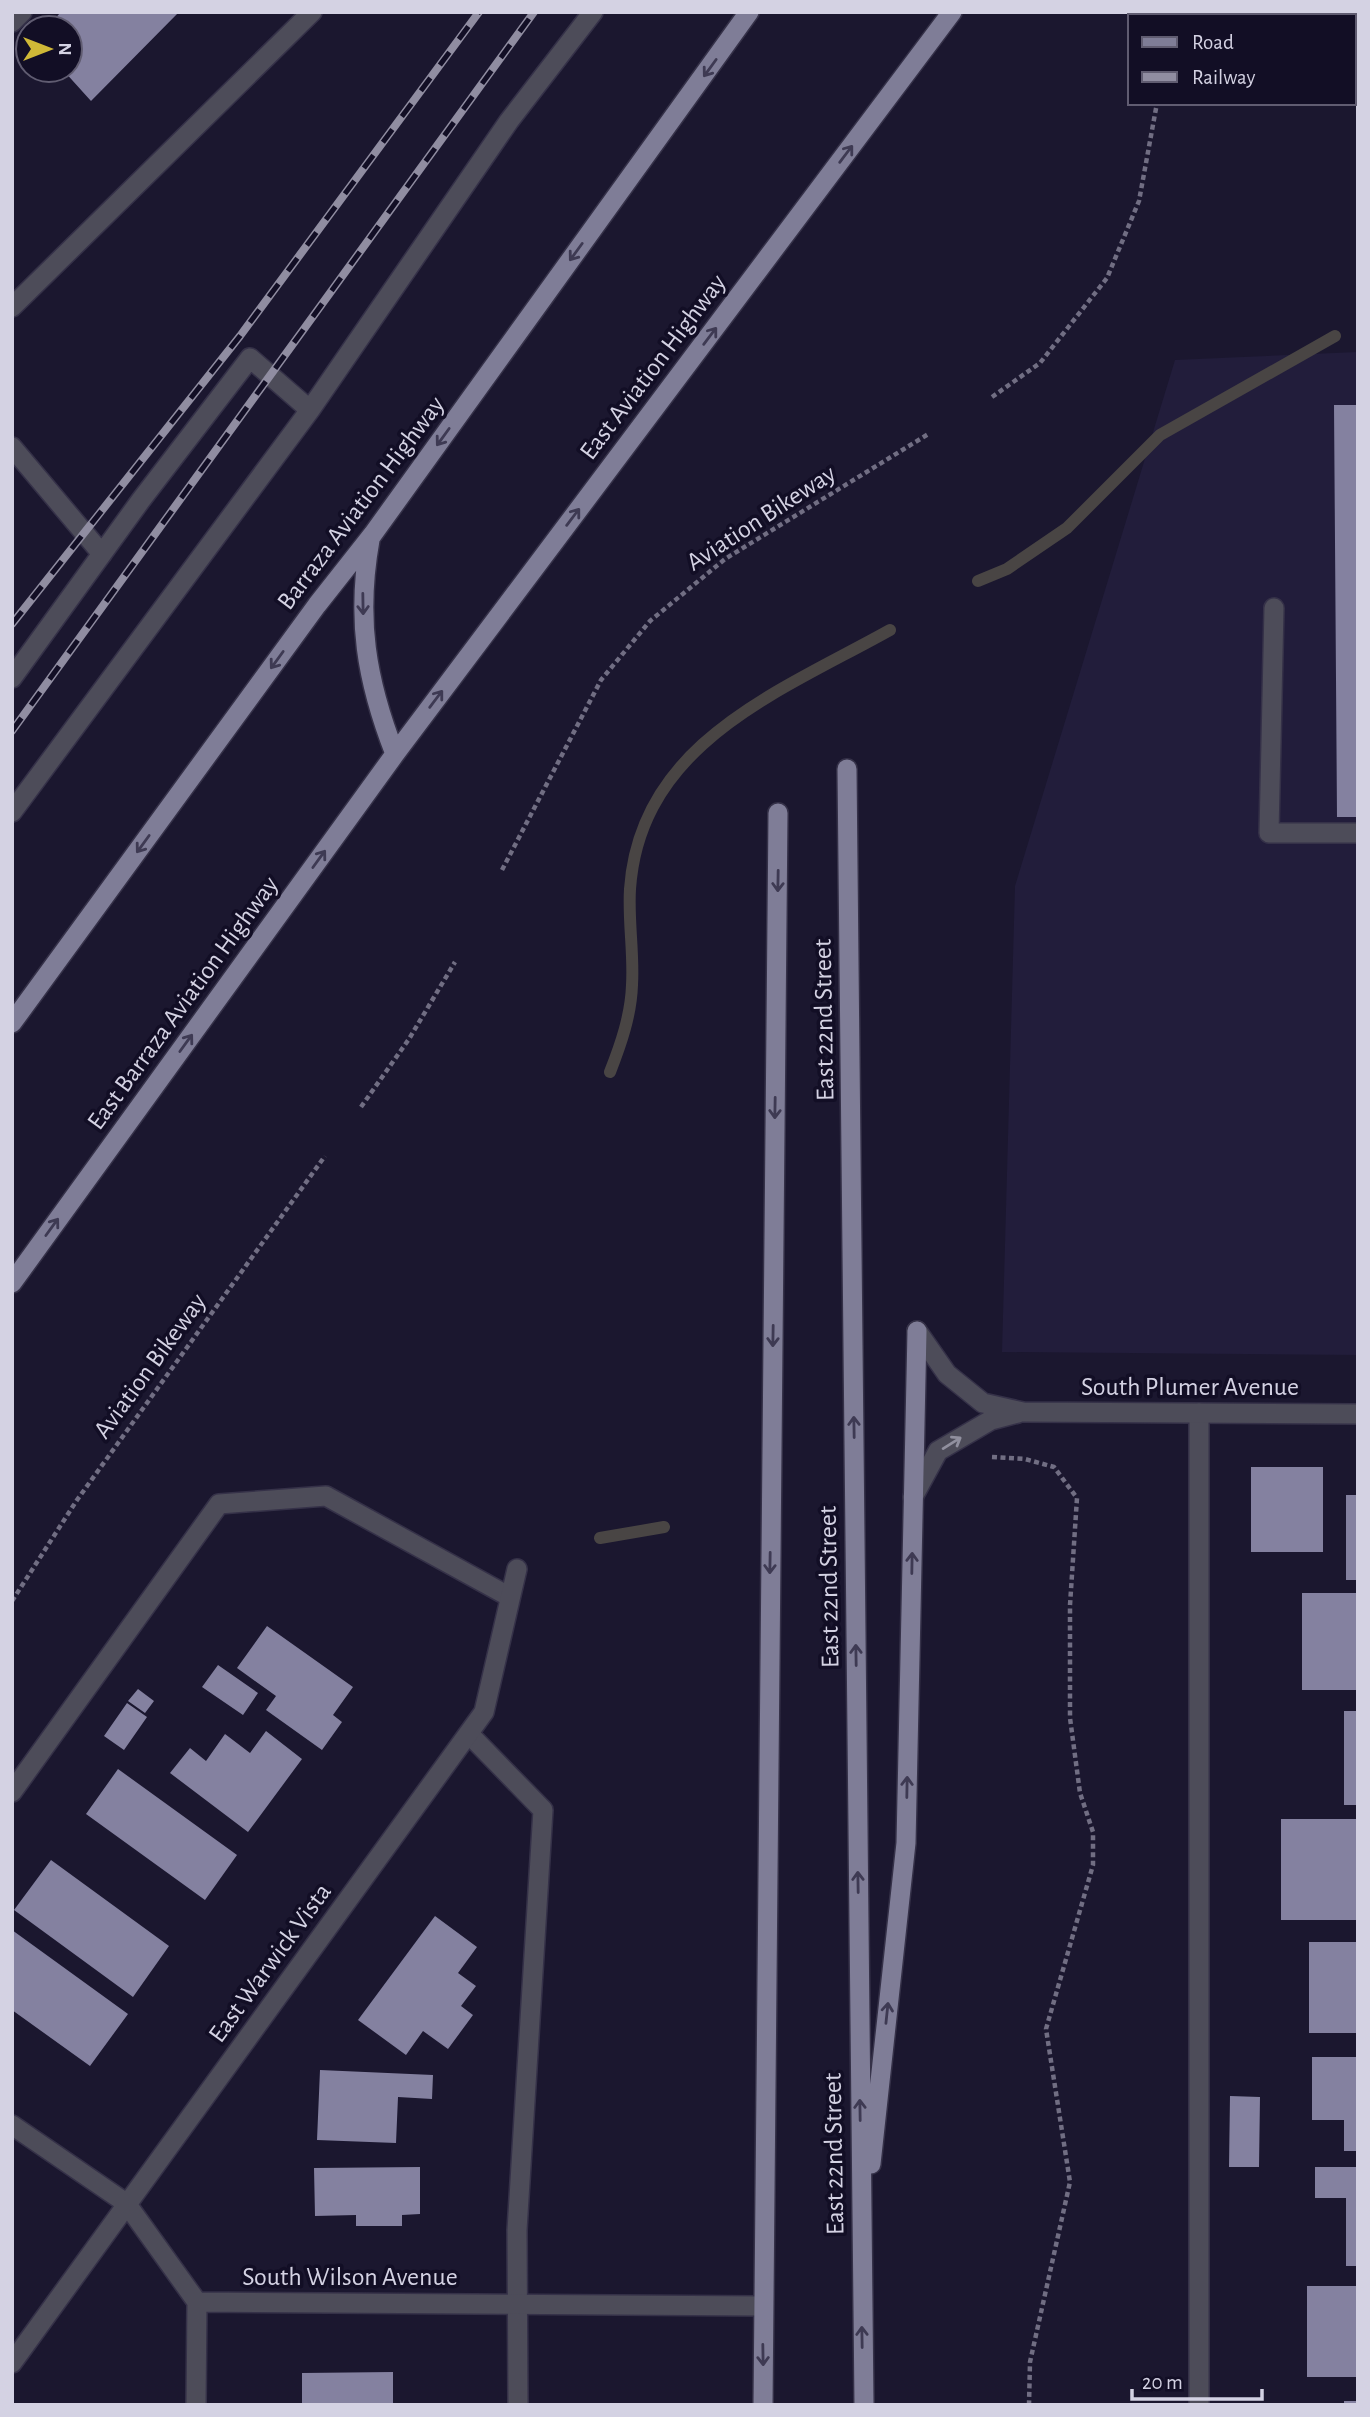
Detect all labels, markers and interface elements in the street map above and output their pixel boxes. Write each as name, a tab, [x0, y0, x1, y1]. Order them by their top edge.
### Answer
north arrow	[14, 14, 84, 84]
legend	[1128, 14, 1356, 105]
text: Road	[1192, 32, 1234, 53]
text: N	[55, 42, 74, 56]
one-way arrow	[702, 58, 717, 77]
text: Railway	[1192, 67, 1255, 88]
one-way arrow	[838, 144, 853, 163]
one-way arrow	[569, 242, 584, 261]
street label: East Aviation Highway	[575, 270, 731, 464]
one-way arrow	[702, 327, 717, 345]
street label: Barraza Aviation Highway	[273, 392, 449, 614]
one-way arrow	[436, 427, 451, 446]
street label: Aviation Bikeway	[682, 460, 840, 576]
one-way arrow	[565, 508, 580, 527]
one-way arrow	[357, 593, 370, 616]
one-way arrow	[269, 651, 284, 669]
one-way arrow	[429, 691, 444, 709]
one-way arrow	[135, 834, 150, 853]
one-way arrow	[312, 850, 327, 869]
one-way arrow	[771, 869, 784, 892]
street label: East Barraza Aviation Highway	[83, 872, 283, 1134]
street label: East 22nd Street	[810, 939, 838, 1101]
one-way arrow	[179, 1034, 193, 1053]
one-way arrow	[768, 1097, 782, 1120]
one-way arrow	[45, 1218, 60, 1237]
street label: Aviation Bikeway	[89, 1289, 211, 1443]
one-way arrow	[766, 1324, 779, 1347]
street label: South Plumer Avenue	[1081, 1374, 1299, 1400]
one-way arrow	[847, 1416, 861, 1439]
one-way arrow	[941, 1435, 961, 1449]
street label: East 22nd Street	[815, 1506, 843, 1668]
one-way arrow	[763, 1552, 777, 1575]
one-way arrow	[905, 1552, 919, 1575]
one-way arrow	[849, 1644, 863, 1667]
one-way arrow	[900, 1775, 914, 1798]
one-way arrow	[851, 1871, 865, 1894]
street label: East Warwick Vista	[204, 1879, 336, 2047]
one-way arrow	[881, 2002, 894, 2025]
street label: East 22nd Street	[820, 2073, 848, 2235]
one-way arrow	[853, 2099, 867, 2122]
street label: South Wilson Avenue	[242, 2264, 458, 2290]
one-way arrow	[856, 2325, 869, 2348]
one-way arrow	[756, 2344, 769, 2367]
scale bar	[1132, 2358, 1262, 2402]
text: 20 m	[1142, 2372, 1183, 2393]

